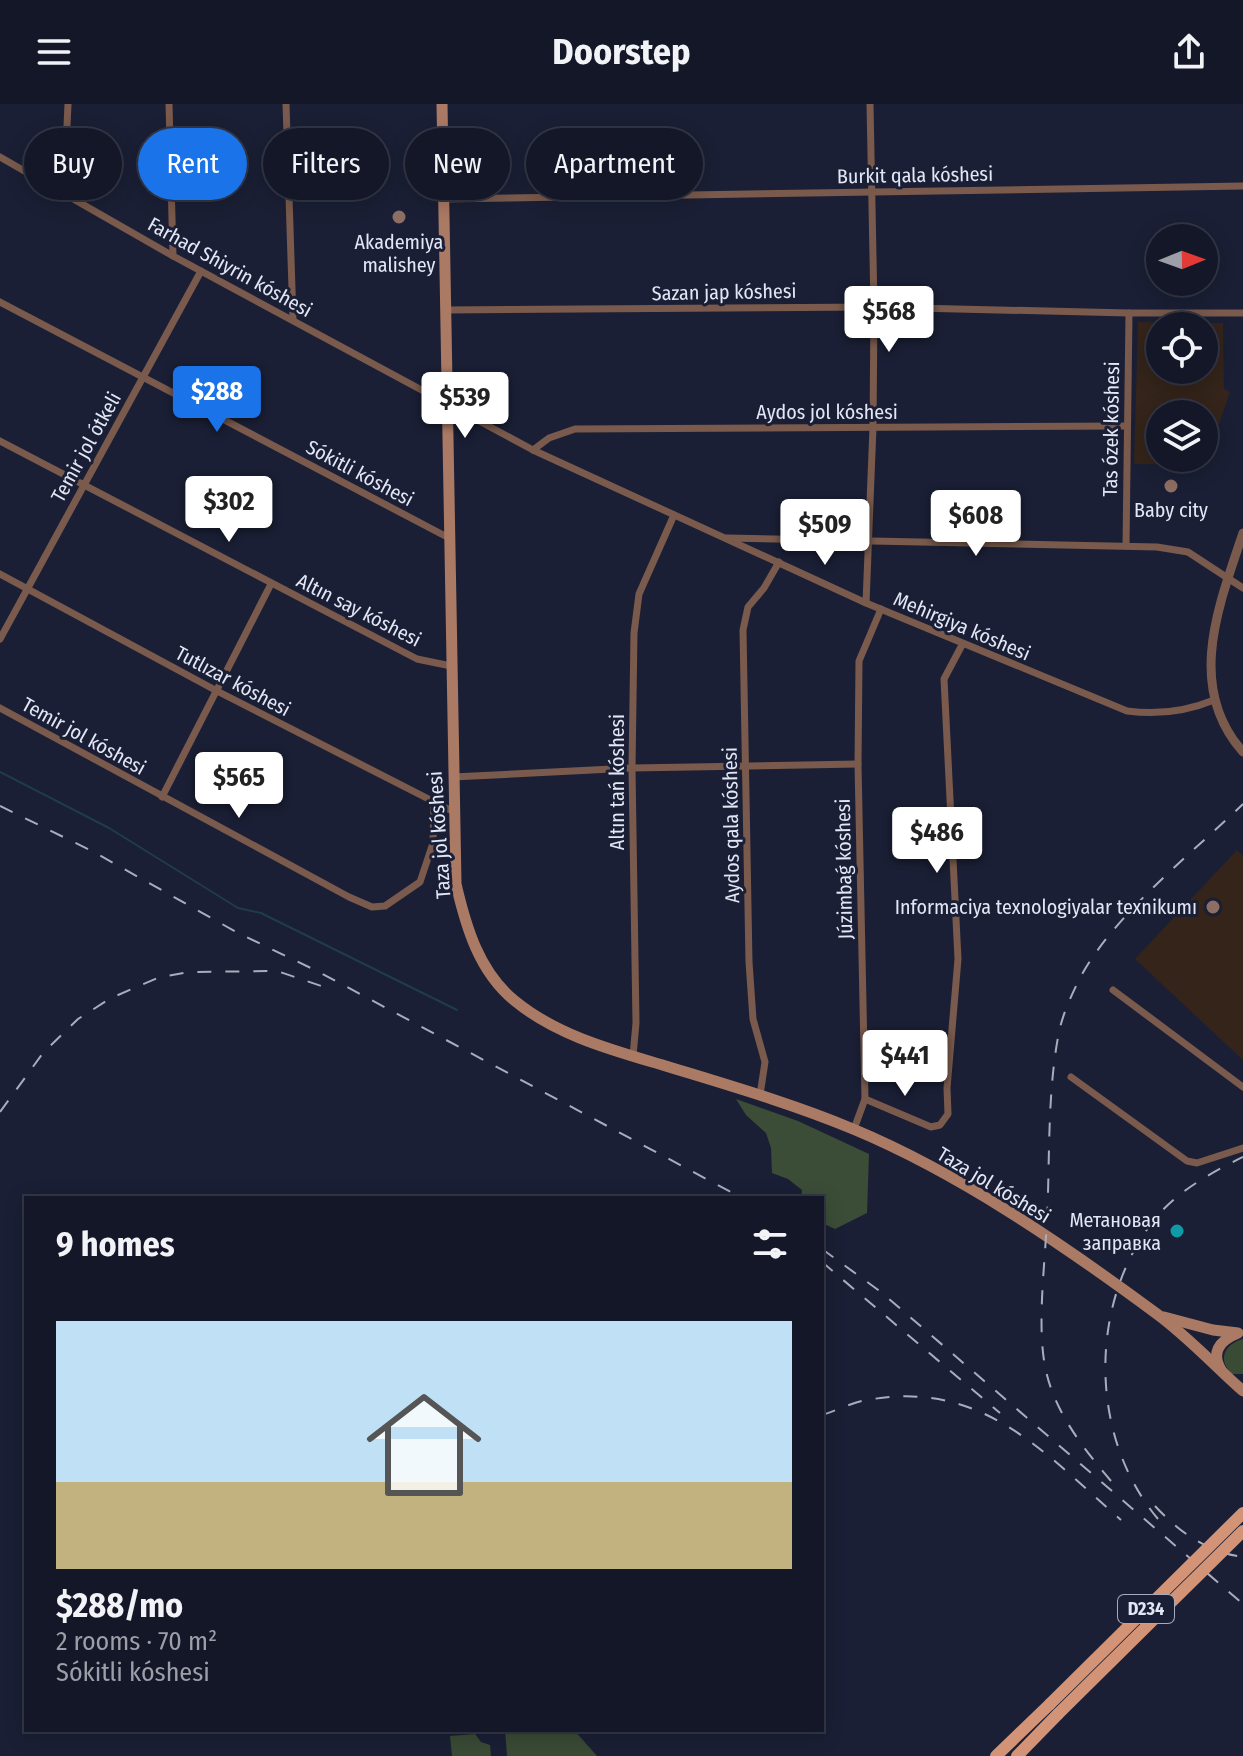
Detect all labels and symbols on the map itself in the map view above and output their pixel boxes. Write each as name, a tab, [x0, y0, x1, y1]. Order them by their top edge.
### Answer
street label: Burkit qala kóshesi	[837, 162, 993, 188]
marker: Akademiya malishey	[390, 208, 408, 226]
street label: Farhad Shiyrin kóshesi	[144, 212, 316, 322]
north arrow	[1146, 224, 1218, 296]
place label: Akademiya malishey	[355, 230, 443, 277]
street label: Sazan jap kóshesi	[651, 279, 797, 305]
pin: $568	[842, 286, 936, 354]
street label: Tas ózek kóshesi	[1098, 361, 1124, 497]
pin: $288	[170, 366, 264, 434]
pin: $539	[418, 372, 512, 440]
street label: Temir jol ótkeli	[46, 388, 126, 506]
street label: Aydos jol kóshesi	[756, 400, 898, 424]
street label: Sókitli kóshesi	[302, 435, 418, 511]
pin: $302	[182, 476, 276, 544]
marker: Baby city	[1162, 477, 1180, 495]
pin: $608	[929, 490, 1023, 558]
place label: Baby city	[1134, 498, 1208, 522]
pin: $509	[778, 499, 872, 567]
street label: Altın say kóshesi	[293, 568, 425, 652]
street label: Mehirgiya kóshesi	[890, 586, 1034, 666]
street label: Tutlızar kóshesi	[171, 641, 295, 721]
street label: Temir jol kóshesi	[18, 692, 150, 780]
street label: Altın tań kóshesi	[605, 714, 629, 850]
street label: Aydos qala kóshesi	[718, 747, 744, 903]
pin: $565	[192, 752, 286, 820]
street label: Taza jol kóshesi	[423, 770, 455, 900]
street label: Júzimbaǵ kóshesi	[831, 798, 857, 940]
pin: $486	[890, 807, 984, 875]
place label: Informaciya texnologiyalar texnikumı	[895, 895, 1197, 919]
marker: Informaciya texnologiyalar texnikumı	[1204, 898, 1222, 916]
pin: $441	[858, 1030, 952, 1098]
street label: Taza jol kóshesi	[933, 1142, 1055, 1228]
place label: Метановая заправка	[1069, 1208, 1161, 1255]
marker: Метановая заправка	[1168, 1222, 1186, 1240]
road number: D234	[1118, 1595, 1174, 1623]

